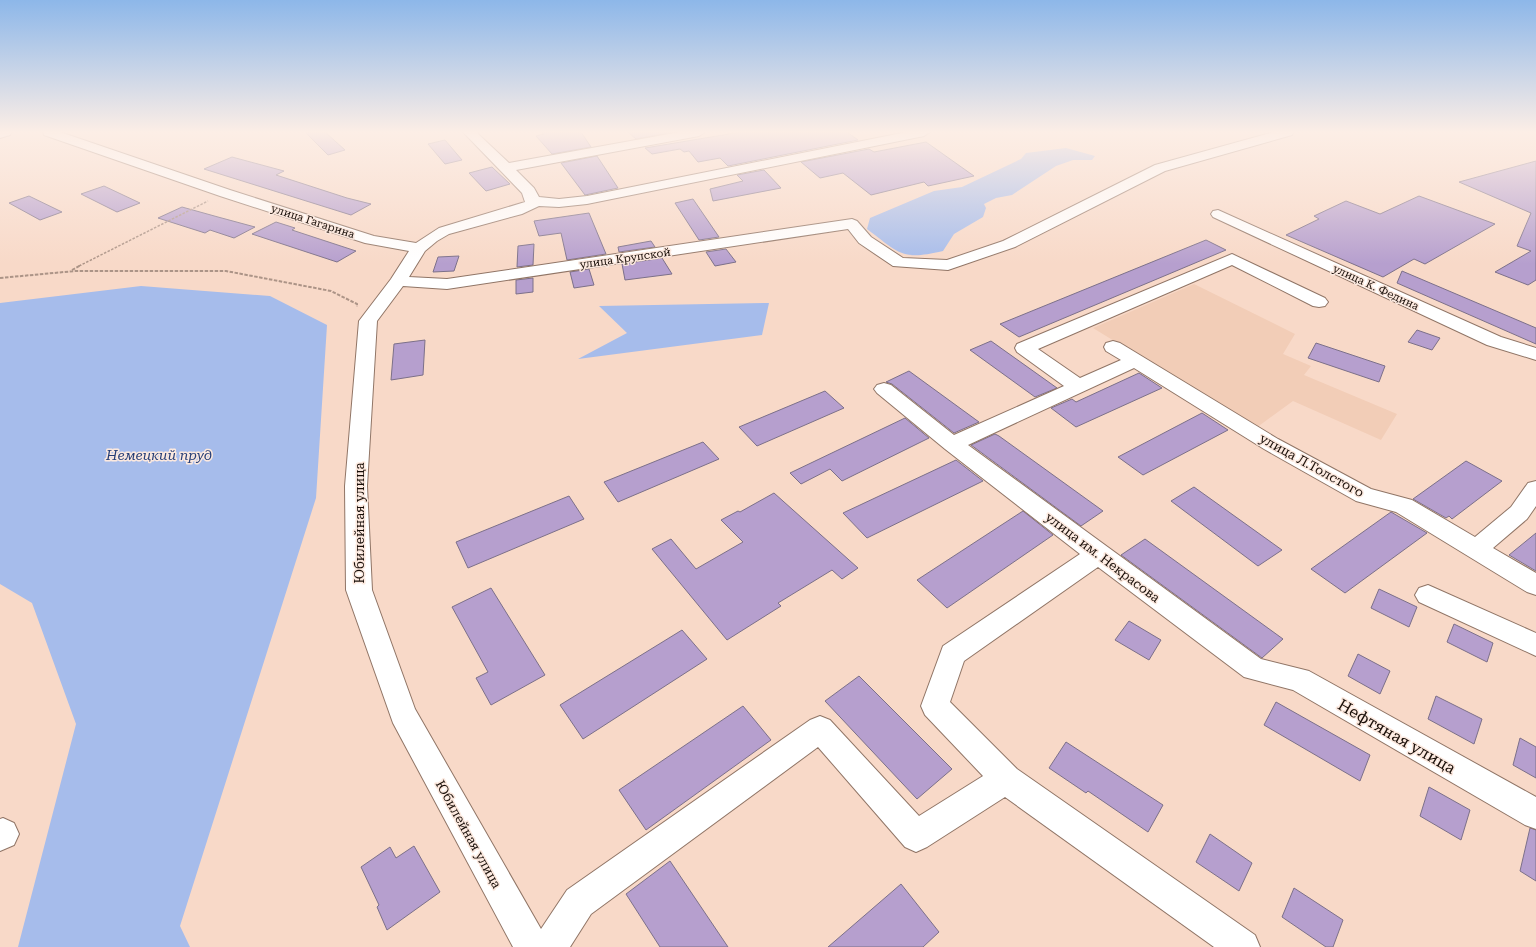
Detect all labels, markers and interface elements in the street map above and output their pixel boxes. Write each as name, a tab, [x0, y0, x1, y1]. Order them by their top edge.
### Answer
street label: улица Гагарина	[269, 202, 356, 241]
street label: улица Крупской	[579, 246, 671, 271]
street label: улица К. Федина	[1331, 262, 1421, 313]
street label: улица Л.Толстого	[1257, 431, 1366, 500]
water label: Немецкий пруд	[105, 447, 212, 463]
street label: Юбилейная улица	[352, 462, 367, 584]
street label: улица им. Некрасова	[1042, 509, 1163, 605]
street label: Нефтяная улица	[1334, 695, 1459, 778]
street label: Юбилейная улица	[433, 778, 504, 891]

